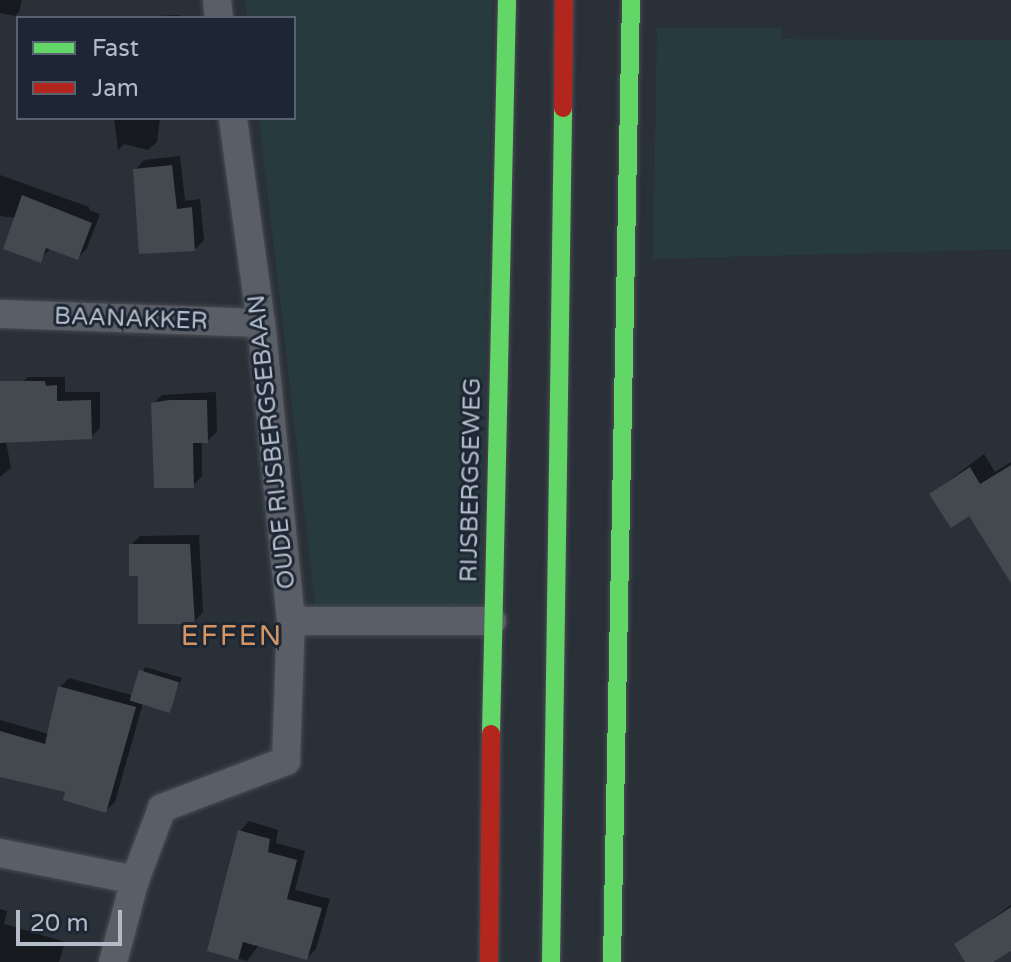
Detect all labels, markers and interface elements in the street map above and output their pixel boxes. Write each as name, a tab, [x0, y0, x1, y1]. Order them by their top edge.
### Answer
legend	[16, 16, 296, 120]
text: Fast	[92, 34, 139, 63]
text: Jam	[92, 74, 139, 103]
street label: OUDE RIJSBERGSEBAAN	[242, 293, 302, 591]
street label: BAANAKKER	[54, 302, 208, 336]
street label: RIJSBERGSEWEG	[455, 377, 487, 583]
district label: EFFEN	[181, 619, 283, 653]
scale bar	[20, 894, 126, 944]
text: 20 m	[30, 909, 88, 938]

